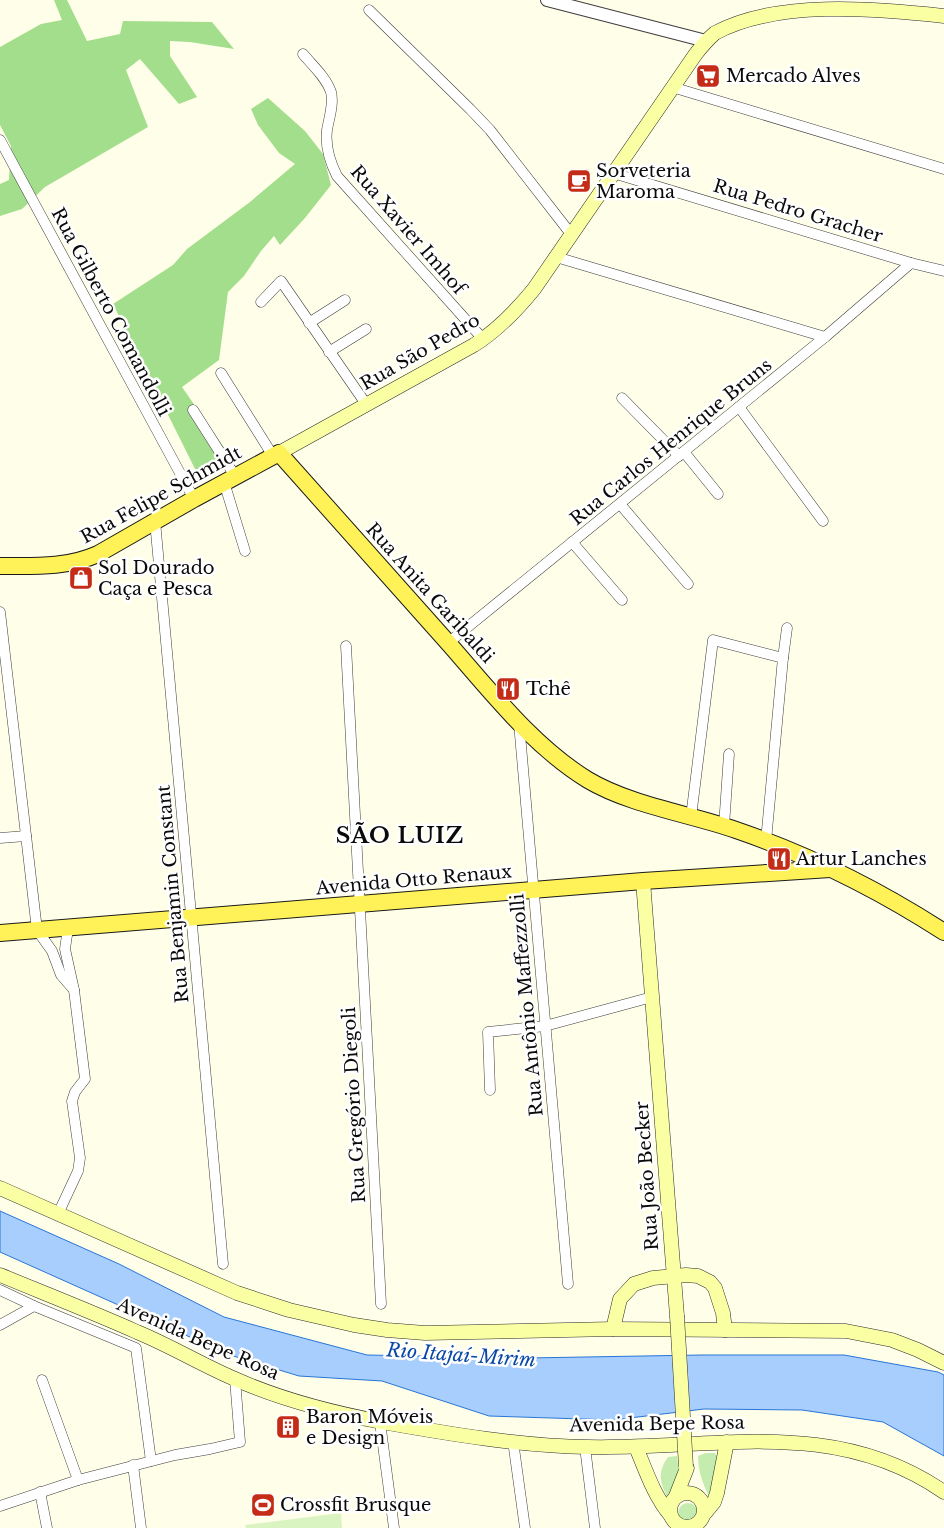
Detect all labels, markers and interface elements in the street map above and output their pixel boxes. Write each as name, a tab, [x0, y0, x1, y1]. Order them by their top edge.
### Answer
supermarket icon: Mercado Alves	[695, 63, 721, 89]
place label: Mercado Alves	[726, 65, 861, 87]
place label: Sorveteria Maroma	[596, 160, 691, 203]
street label: Rua Xavier Imhof	[346, 161, 472, 301]
cafe icon: Sorveteria Maroma	[566, 168, 592, 194]
street label: Rua Pedro Gracher	[711, 175, 886, 247]
street label: Rua Gilberto Comandolli	[47, 204, 175, 420]
street label: Rua São Pedro	[356, 309, 484, 395]
street label: Rua Carlos Henrique Bruns	[566, 354, 776, 530]
street label: Rua Felipe Schmidt	[77, 442, 245, 548]
street label: Rua Anita Garibaldi	[361, 518, 499, 668]
place label: Sol Dourado Caça e Pesca	[98, 557, 215, 600]
shop icon: Sol Dourado Caça e Pesca	[68, 565, 94, 591]
restaurant icon: Tchê	[495, 676, 521, 702]
place label: Tchê	[526, 678, 571, 700]
street label: Rua Benjamin Constant	[152, 784, 193, 1004]
district label: SÃO LUIZ	[336, 821, 464, 849]
restaurant icon: Artur Lanches	[766, 846, 792, 872]
place label: Artur Lanches	[795, 848, 927, 870]
street label: Avenida Otto Renaux	[314, 860, 513, 900]
street label: Rua Antônio Maffezzolli	[506, 893, 548, 1117]
street label: Rua Gregório Diegoli	[338, 1006, 370, 1204]
street label: Rua João Becker	[631, 1100, 663, 1251]
street label: Avenida Bepe Rosa	[113, 1293, 282, 1385]
water label: Rio Itajaí-Mirim	[385, 1338, 537, 1372]
place label: Baron Móveis e Design	[306, 1406, 433, 1449]
street label: Avenida Bepe Rosa	[568, 1411, 745, 1437]
building icon: Baron Móveis e Design	[275, 1414, 301, 1440]
sports icon: Crossfit Brusque	[250, 1492, 276, 1518]
place label: Crossfit Brusque	[280, 1494, 431, 1516]

